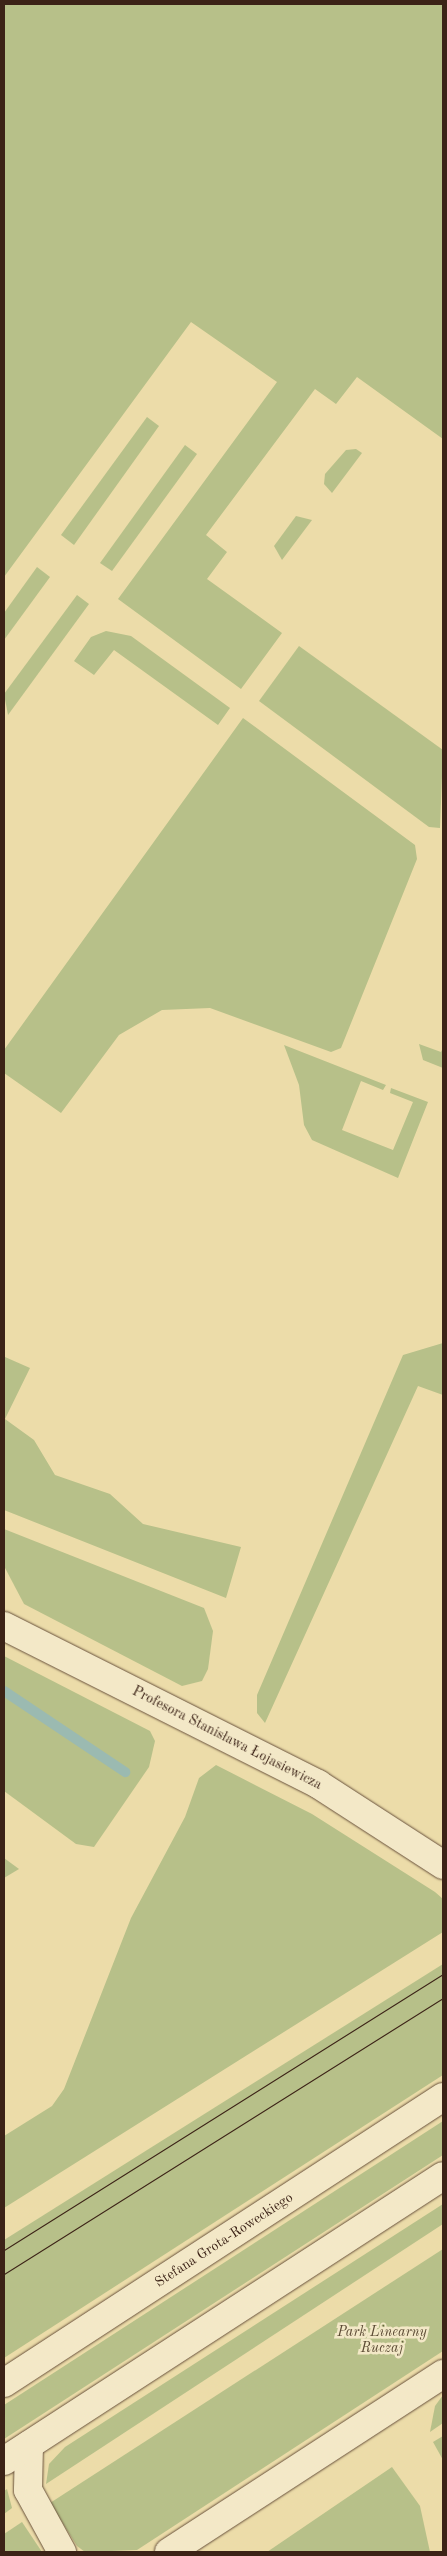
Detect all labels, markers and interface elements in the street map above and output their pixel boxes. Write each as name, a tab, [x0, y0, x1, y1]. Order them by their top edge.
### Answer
street label: Profesora Stanisława Łojasiewicza	[129, 1683, 325, 1793]
street label: Stefana Grota-Roweckiego	[152, 2189, 296, 2291]
park label: Park Linearny Ruczaj	[337, 2324, 427, 2356]

